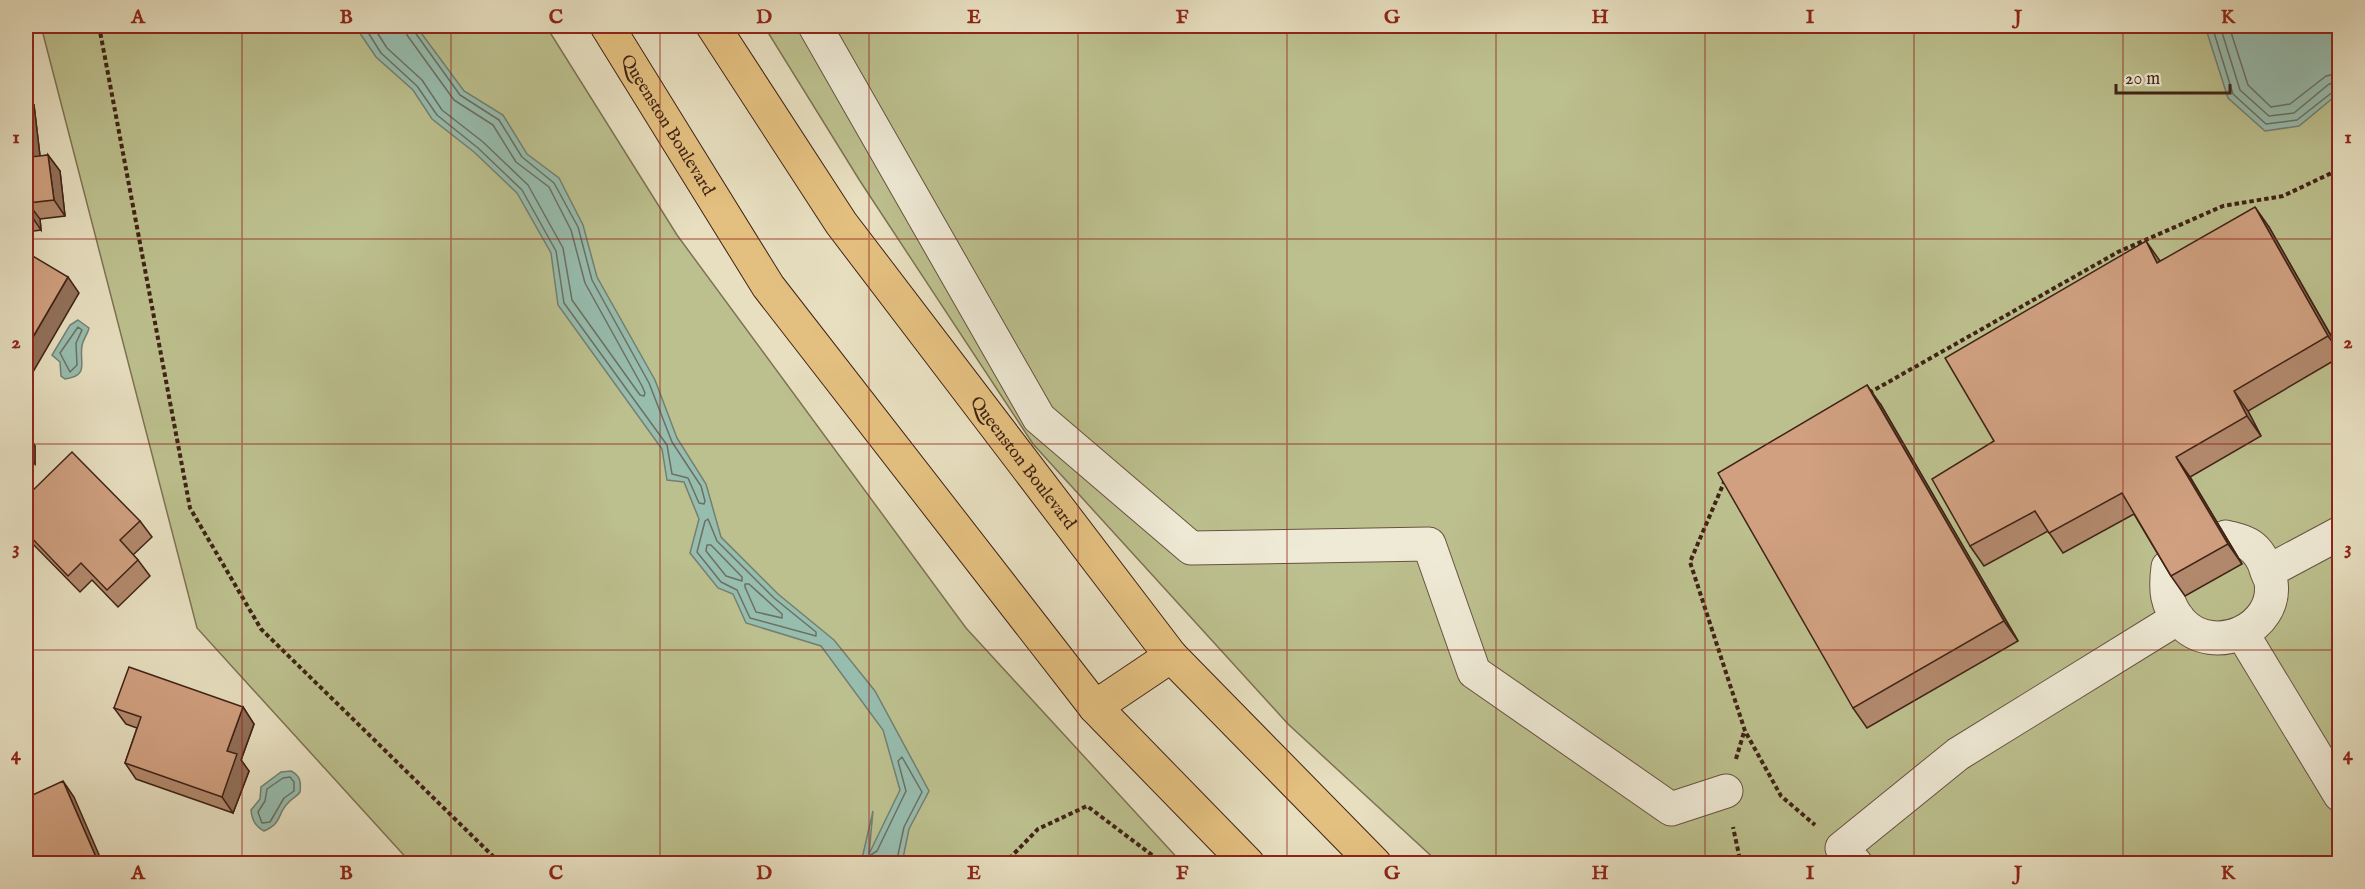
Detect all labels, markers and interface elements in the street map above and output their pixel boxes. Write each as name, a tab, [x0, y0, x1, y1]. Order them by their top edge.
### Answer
text: A	[130, 5, 146, 30]
text: B	[339, 5, 353, 30]
text: C	[549, 5, 563, 30]
text: D	[756, 5, 772, 30]
text: E	[967, 5, 981, 30]
text: F	[1176, 5, 1189, 30]
text: G	[1384, 5, 1401, 30]
text: H	[1591, 5, 1609, 30]
text: I	[1806, 5, 1815, 30]
text: J	[2011, 5, 2023, 30]
text: K	[2221, 5, 2237, 30]
street label: Queenston Boulevard	[614, 51, 719, 201]
scale bar	[2116, 57, 2230, 95]
text: 20 m	[2125, 68, 2160, 91]
text: 1	[12, 125, 20, 150]
text: 1	[2344, 125, 2352, 150]
text: 2	[11, 330, 21, 355]
text: 2	[2343, 330, 2353, 355]
street label: Queenston Boulevard	[964, 392, 1081, 535]
text: 3	[12, 536, 20, 561]
text: 3	[2344, 536, 2352, 561]
text: 4	[11, 742, 22, 767]
text: 4	[2343, 742, 2354, 767]
text: A	[130, 861, 146, 886]
text: B	[339, 861, 353, 886]
text: C	[549, 861, 563, 886]
text: D	[756, 861, 772, 886]
text: E	[967, 861, 981, 886]
text: F	[1176, 861, 1189, 886]
text: G	[1384, 861, 1401, 886]
text: H	[1591, 861, 1609, 886]
text: I	[1806, 861, 1815, 886]
text: J	[2011, 861, 2023, 886]
text: K	[2221, 861, 2237, 886]

